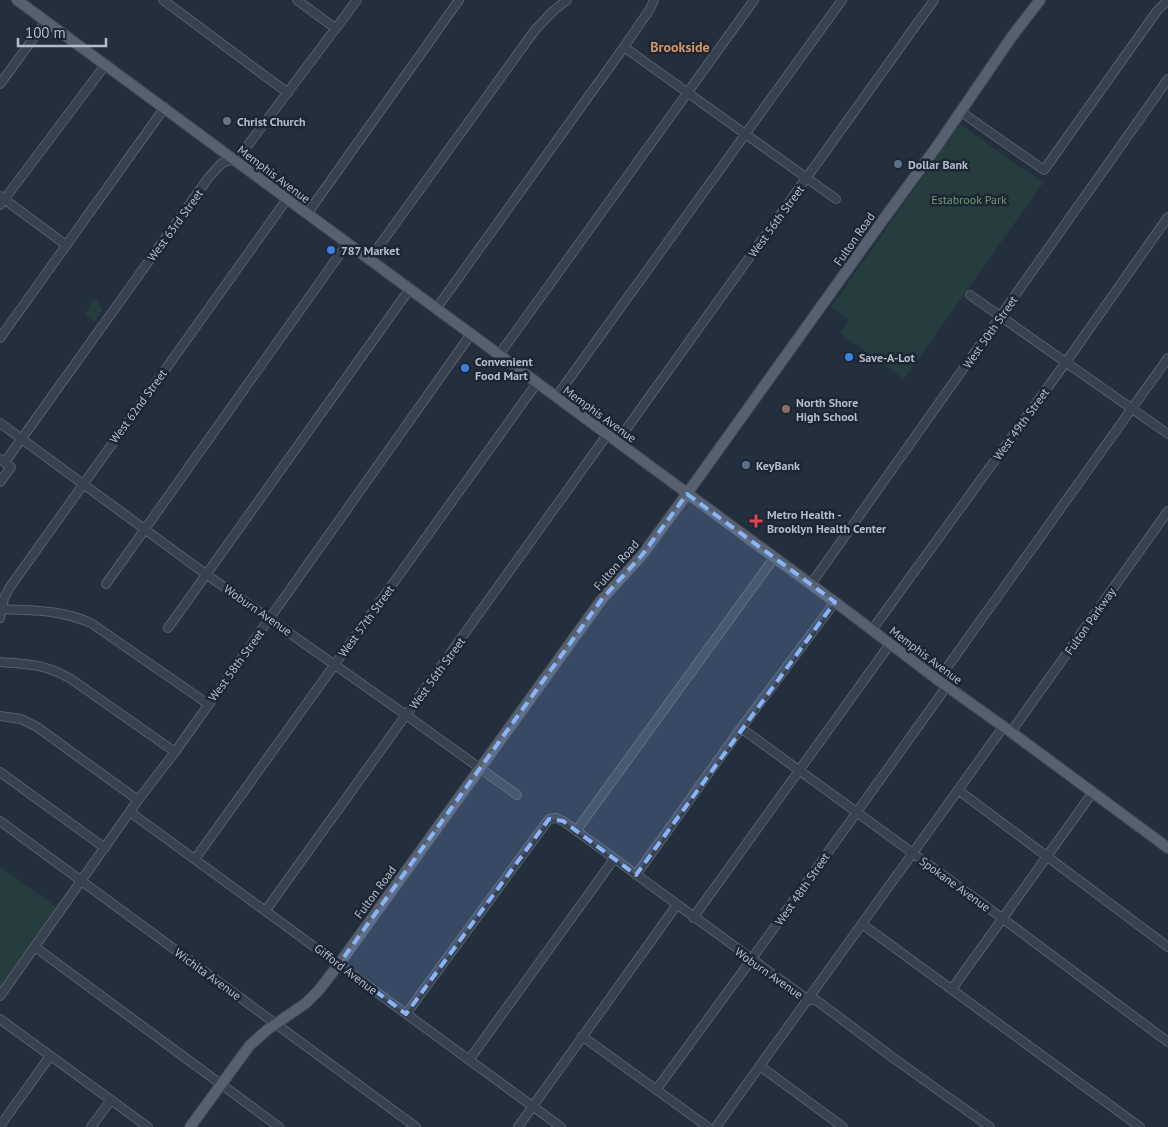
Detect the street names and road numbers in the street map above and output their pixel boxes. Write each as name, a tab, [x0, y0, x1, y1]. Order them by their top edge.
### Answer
street label: Memphis Avenue	[235, 142, 313, 206]
street label: West 56th Street	[745, 182, 807, 260]
street label: West 63rd Street	[144, 186, 206, 264]
street label: Fulton Road	[830, 209, 878, 269]
street label: West 50th Street	[959, 293, 1021, 371]
street label: West 62nd Street	[106, 366, 170, 446]
street label: Memphis Avenue	[560, 382, 640, 446]
street label: West 49th Street	[990, 385, 1052, 463]
street label: Fulton Road	[590, 537, 642, 593]
street label: Woburn Avenue	[221, 581, 295, 639]
street label: West 57th Street	[335, 582, 397, 660]
street label: Fulton Parkway	[1061, 584, 1119, 658]
street label: Memphis Avenue	[887, 623, 965, 687]
street label: West 58th Street	[205, 626, 267, 704]
street label: West 56th Street	[406, 634, 468, 712]
street label: West 48th Street	[771, 850, 833, 928]
street label: Spokane Avenue	[917, 853, 993, 915]
street label: Fulton Road	[351, 863, 399, 921]
street label: Gifford Avenue	[311, 940, 381, 998]
street label: Woburn Avenue	[732, 944, 806, 1002]
street label: Wichita Avenue	[172, 945, 244, 1003]

